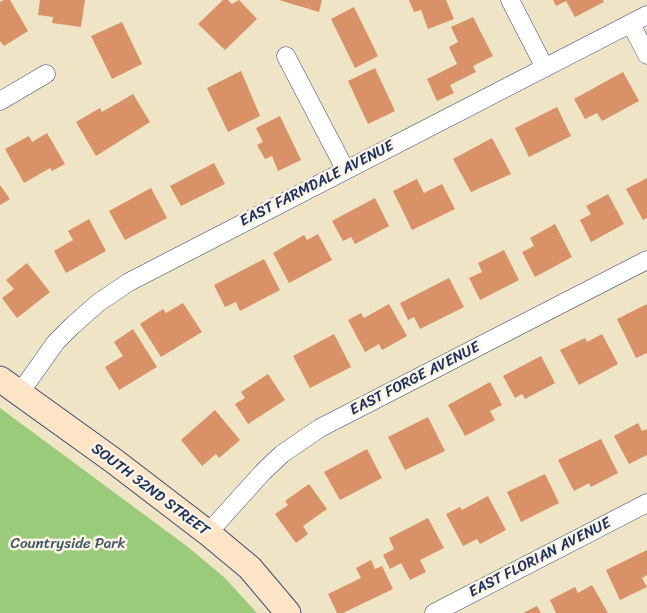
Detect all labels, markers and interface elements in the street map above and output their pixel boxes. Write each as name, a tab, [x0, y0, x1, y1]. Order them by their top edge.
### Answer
street label: EAST FARMDALE AVENUE	[237, 137, 397, 231]
street label: EAST FORGE AVENUE	[347, 338, 483, 420]
street label: SOUTH 32ND STREET	[88, 440, 212, 540]
street label: EAST FLORIAN AVENUE	[466, 514, 614, 602]
park label: Countryside Park	[11, 535, 125, 553]

